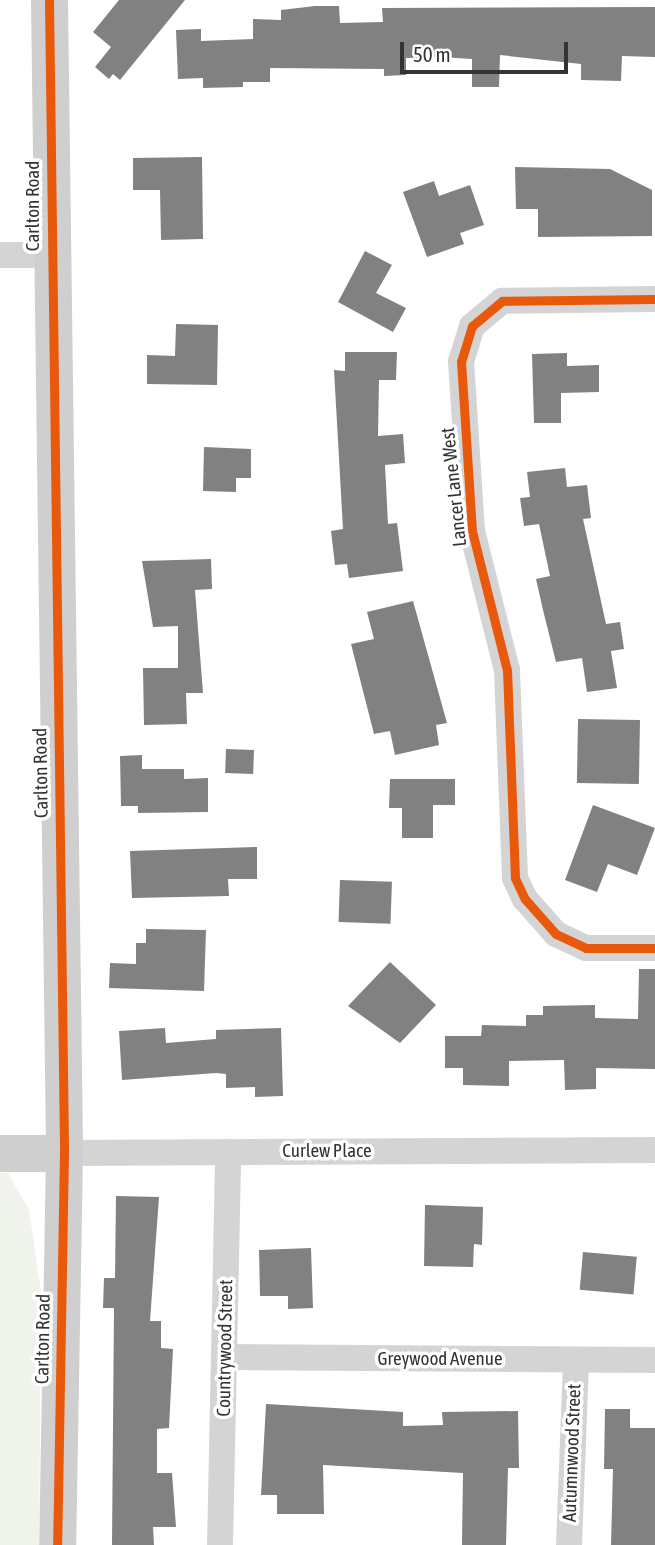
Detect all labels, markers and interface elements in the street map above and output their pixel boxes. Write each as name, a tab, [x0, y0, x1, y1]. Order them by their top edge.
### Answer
scale bar	[403, 28, 571, 72]
text: 50 m	[413, 42, 451, 66]
street label: Carlton Road	[22, 161, 44, 251]
street label: Lancer Lane West	[436, 426, 472, 548]
street label: Carlton Road	[29, 728, 53, 818]
street label: Curlew Place	[282, 1140, 372, 1162]
street label: Countrywood Street	[212, 1279, 238, 1417]
street label: Carlton Road	[31, 1294, 55, 1384]
street label: Greywood Avenue	[377, 1348, 503, 1370]
street label: Autumnwood Street	[558, 1383, 586, 1523]

